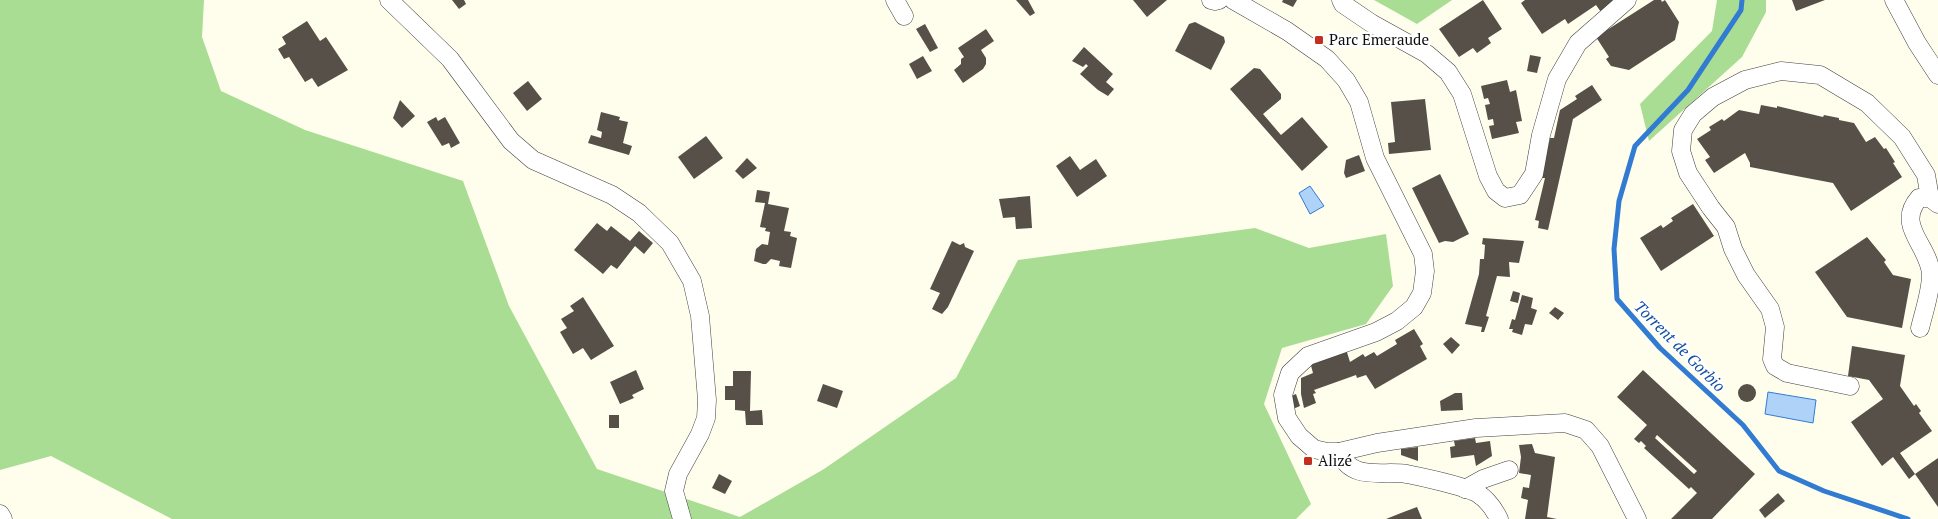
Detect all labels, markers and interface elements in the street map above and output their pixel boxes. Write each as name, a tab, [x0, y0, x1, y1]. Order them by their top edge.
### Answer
place label: Parc Emeraude	[1329, 29, 1429, 49]
marker: Parc Emeraude	[1313, 34, 1325, 46]
water label: Torrent de Gorbio	[1629, 295, 1731, 397]
place label: Alizé	[1318, 450, 1352, 470]
marker: Alizé	[1302, 455, 1314, 467]

